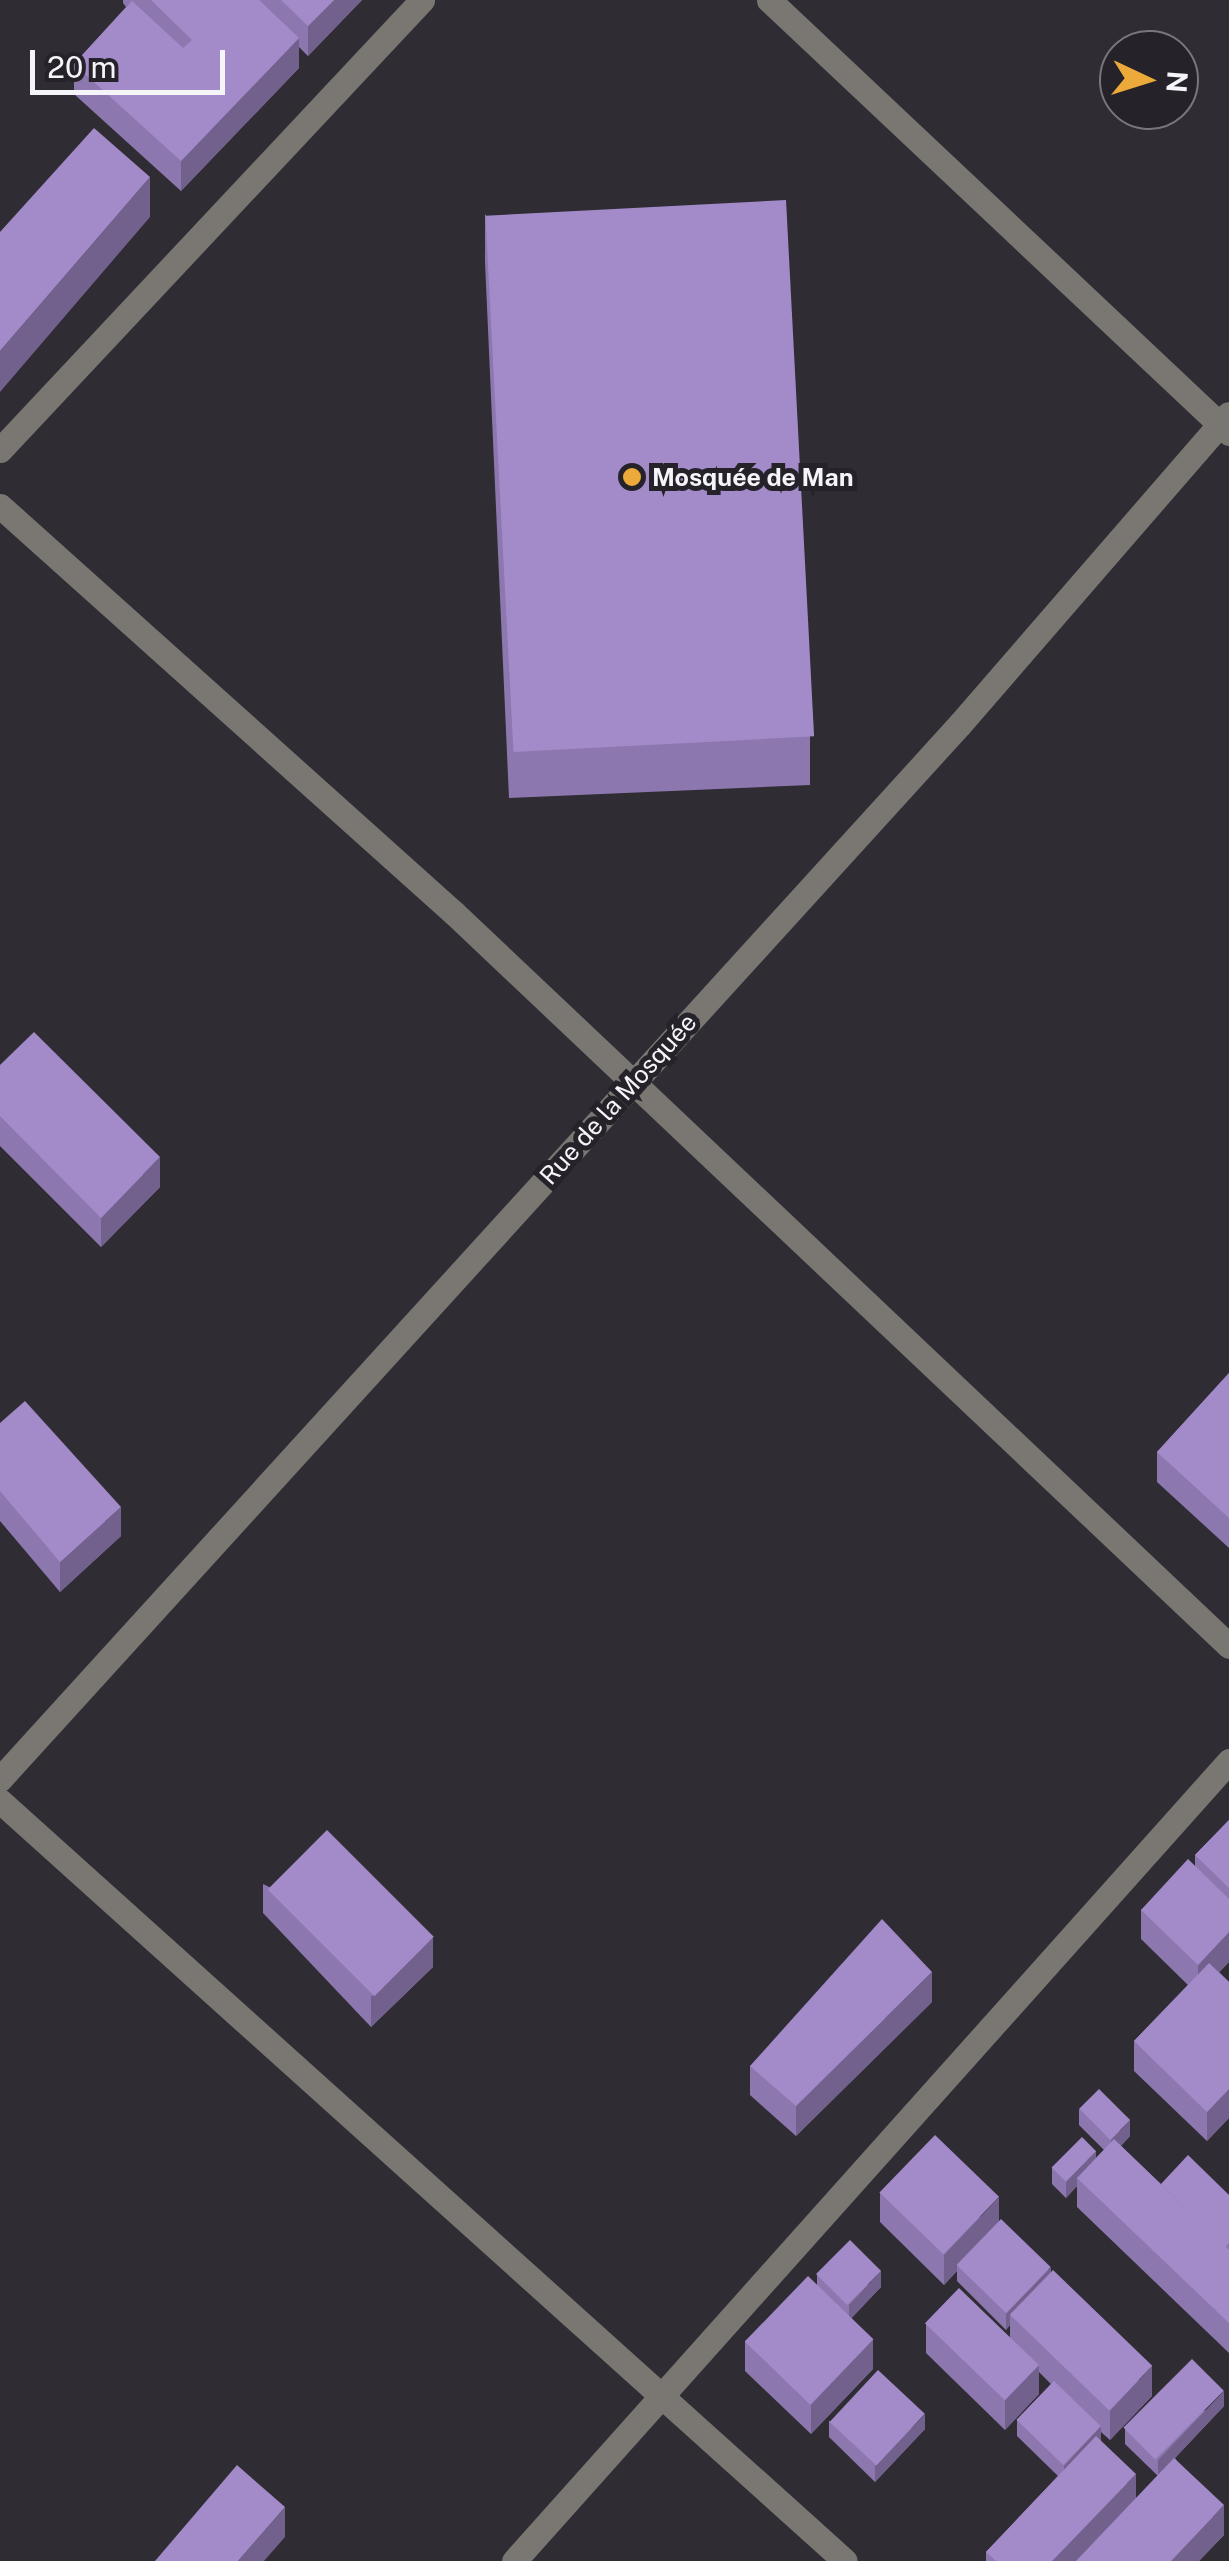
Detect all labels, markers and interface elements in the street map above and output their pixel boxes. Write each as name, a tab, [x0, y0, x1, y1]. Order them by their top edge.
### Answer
scale bar	[35, 30, 230, 92]
north arrow	[1099, 30, 1199, 130]
text: 20 m	[47, 49, 116, 85]
text: N	[1160, 70, 1195, 94]
place label: Mosquée de Man	[652, 462, 854, 492]
marker: Mosquée de Man	[621, 466, 643, 488]
street label: Rue de la Mosquée	[533, 1007, 703, 1191]

